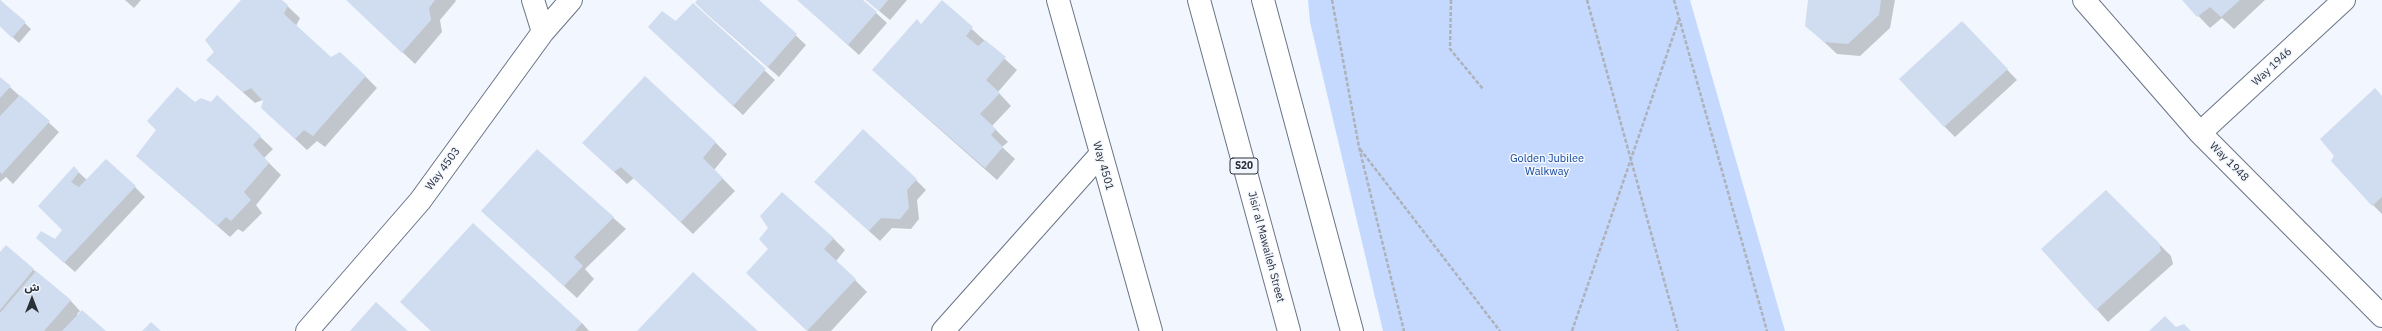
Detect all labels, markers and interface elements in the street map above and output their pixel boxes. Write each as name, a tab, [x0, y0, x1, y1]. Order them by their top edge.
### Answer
street label: Way 1946	[2249, 45, 2295, 89]
street label: Way 4501	[1090, 140, 1116, 192]
street label: Way 1948	[2207, 140, 2251, 184]
street label: Way 4503	[423, 145, 463, 193]
park label: Golden Jubilee Walkway	[1510, 152, 1584, 178]
road number: S20	[1230, 158, 1258, 174]
street label: Jisir al Mawaileh Street	[1245, 190, 1287, 304]
north arrow	[12, 279, 52, 319]
text: ش	[24, 280, 40, 294]

